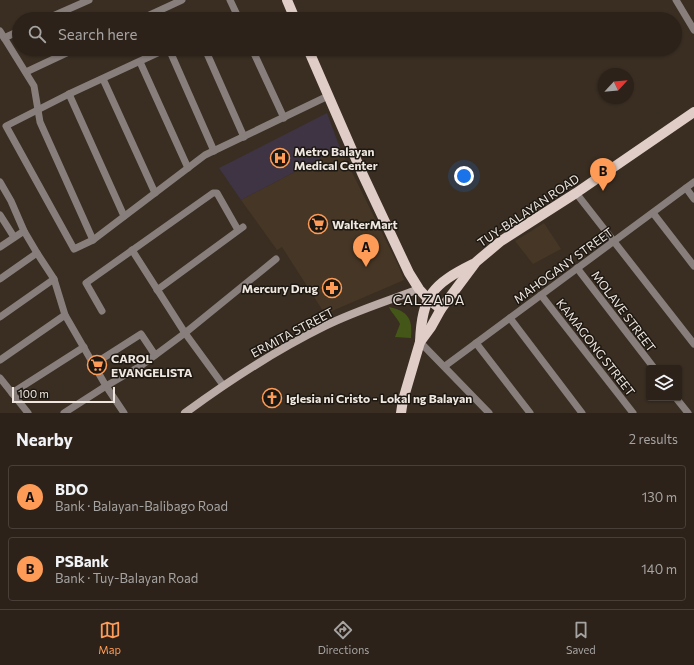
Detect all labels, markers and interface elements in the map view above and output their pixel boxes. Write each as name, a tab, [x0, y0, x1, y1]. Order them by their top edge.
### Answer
search box	[12, 12, 682, 56]
icon: search	[26, 23, 48, 45]
text: Search here	[58, 25, 137, 43]
north arrow	[598, 68, 634, 104]
place label: Metro Balayan Medical Center	[294, 144, 378, 172]
hospital icon: Metro Balayan Medical Center	[269, 147, 291, 169]
pin: B	[590, 158, 616, 191]
your location	[454, 166, 474, 186]
street label: TUY-BALAYAN ROAD	[475, 171, 582, 249]
supermarket icon: WalterMart	[307, 213, 329, 235]
place label: WalterMart	[332, 217, 398, 231]
street label: MAHOGANY STREET	[511, 224, 616, 306]
pin: A	[353, 234, 379, 267]
street label: MOLAVE STREET	[589, 268, 659, 354]
pharmacy icon: Mercury Drug	[321, 277, 343, 299]
place label: Mercury Drug	[242, 281, 318, 295]
district label: CALZADA	[393, 291, 465, 308]
street label: KAMAGONG STREET	[554, 296, 638, 398]
street label: ERMITA STREET	[248, 304, 336, 360]
place label: CAROL EVANGELISTA	[111, 351, 193, 379]
supermarket icon: CAROL EVANGELISTA	[86, 354, 108, 376]
map controls	[646, 365, 682, 401]
button: layers	[646, 365, 682, 401]
scale bar	[12, 385, 115, 404]
text: 100 m	[18, 387, 49, 400]
church icon: Iglesia ni Cristo - Lokal ng Balayan	[261, 387, 283, 409]
place label: Iglesia ni Cristo - Lokal ng Balayan	[286, 391, 472, 405]
text: Nearby	[16, 429, 73, 450]
text: 2 results	[629, 431, 678, 447]
text: BDO	[55, 480, 88, 498]
text: A	[25, 489, 35, 505]
text: 130 m	[642, 489, 677, 505]
text: Bank · Balayan-Balibago Road	[55, 498, 228, 514]
text: PSBank	[55, 552, 109, 570]
text: B	[26, 561, 34, 577]
text: 140 m	[641, 561, 677, 577]
text: Bank · Tuy-Balayan Road	[55, 570, 198, 586]
tab: Map	[98, 619, 121, 656]
tab: Directions	[318, 619, 369, 656]
tab: Saved	[566, 619, 596, 656]

